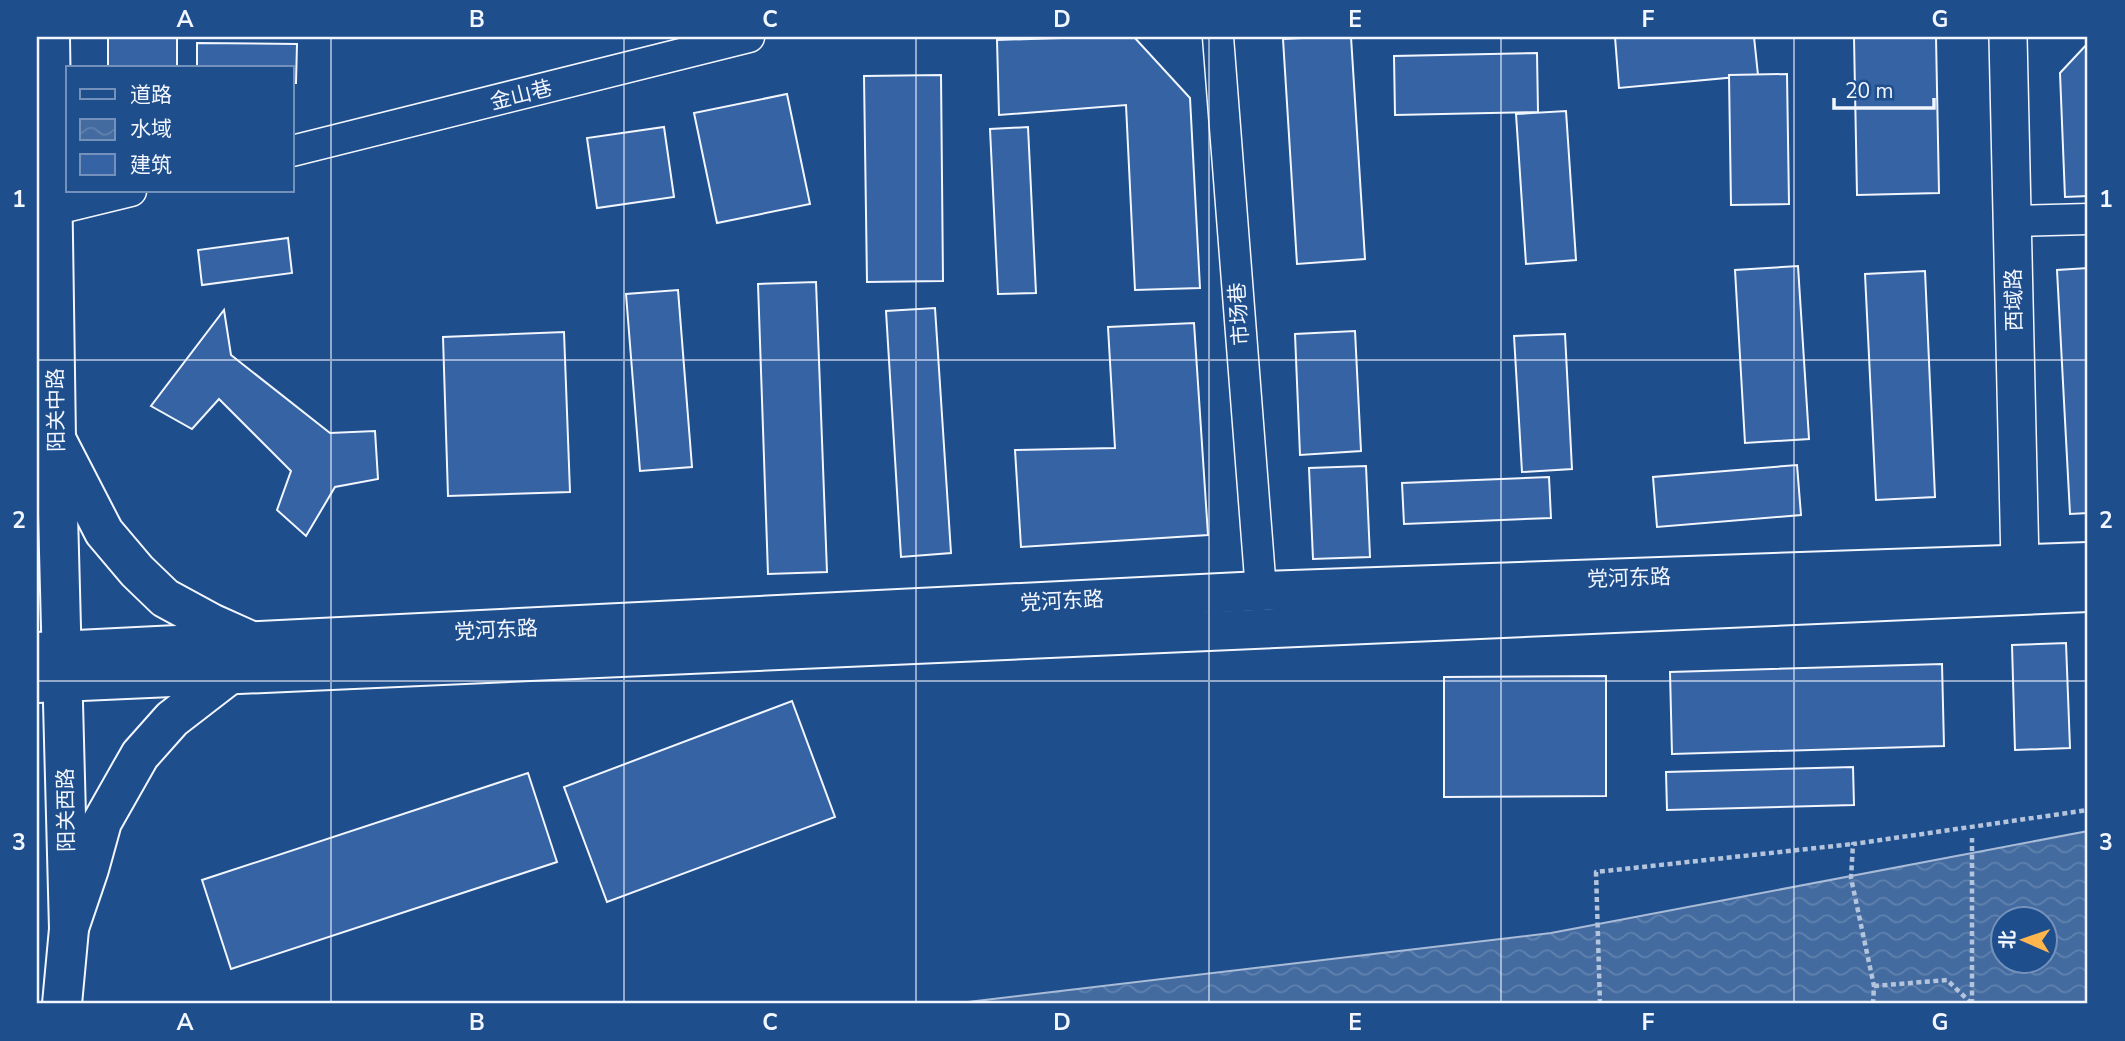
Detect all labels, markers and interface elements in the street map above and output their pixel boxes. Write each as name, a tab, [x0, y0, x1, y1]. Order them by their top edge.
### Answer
text: A	[176, 4, 194, 35]
text: B	[469, 4, 485, 35]
text: C	[762, 4, 778, 35]
text: D	[1053, 4, 1071, 35]
text: E	[1348, 4, 1362, 35]
text: F	[1642, 4, 1655, 35]
text: G	[1932, 4, 1948, 35]
legend	[66, 66, 294, 192]
scale bar	[1834, 66, 1934, 110]
street label: 金山巷	[487, 74, 555, 116]
text: 20 m	[1845, 77, 1894, 105]
text: 道路	[130, 81, 172, 109]
text: 水域	[130, 115, 172, 143]
text: 建筑	[130, 151, 172, 179]
text: 1	[12, 184, 26, 215]
text: 1	[2099, 184, 2113, 215]
street label: 西域路	[1999, 268, 2029, 332]
street label: 市场巷	[1223, 282, 1255, 346]
street label: 阳关中路	[41, 368, 71, 452]
text: 2	[12, 505, 26, 536]
text: 2	[2099, 505, 2113, 536]
street label: 党河东路	[1587, 563, 1671, 593]
street label: 党河东路	[1019, 585, 1105, 617]
street label: 党河东路	[453, 614, 539, 646]
street label: 阳关西路	[51, 768, 81, 852]
text: 3	[12, 827, 26, 858]
text: 3	[2099, 827, 2113, 858]
north arrow	[1988, 904, 2058, 974]
text: 北	[1995, 929, 2021, 949]
text: A	[176, 1007, 194, 1038]
text: B	[469, 1007, 485, 1038]
text: C	[762, 1007, 778, 1038]
text: D	[1053, 1007, 1071, 1038]
text: E	[1348, 1007, 1362, 1038]
text: F	[1642, 1007, 1655, 1038]
text: G	[1932, 1007, 1948, 1038]

